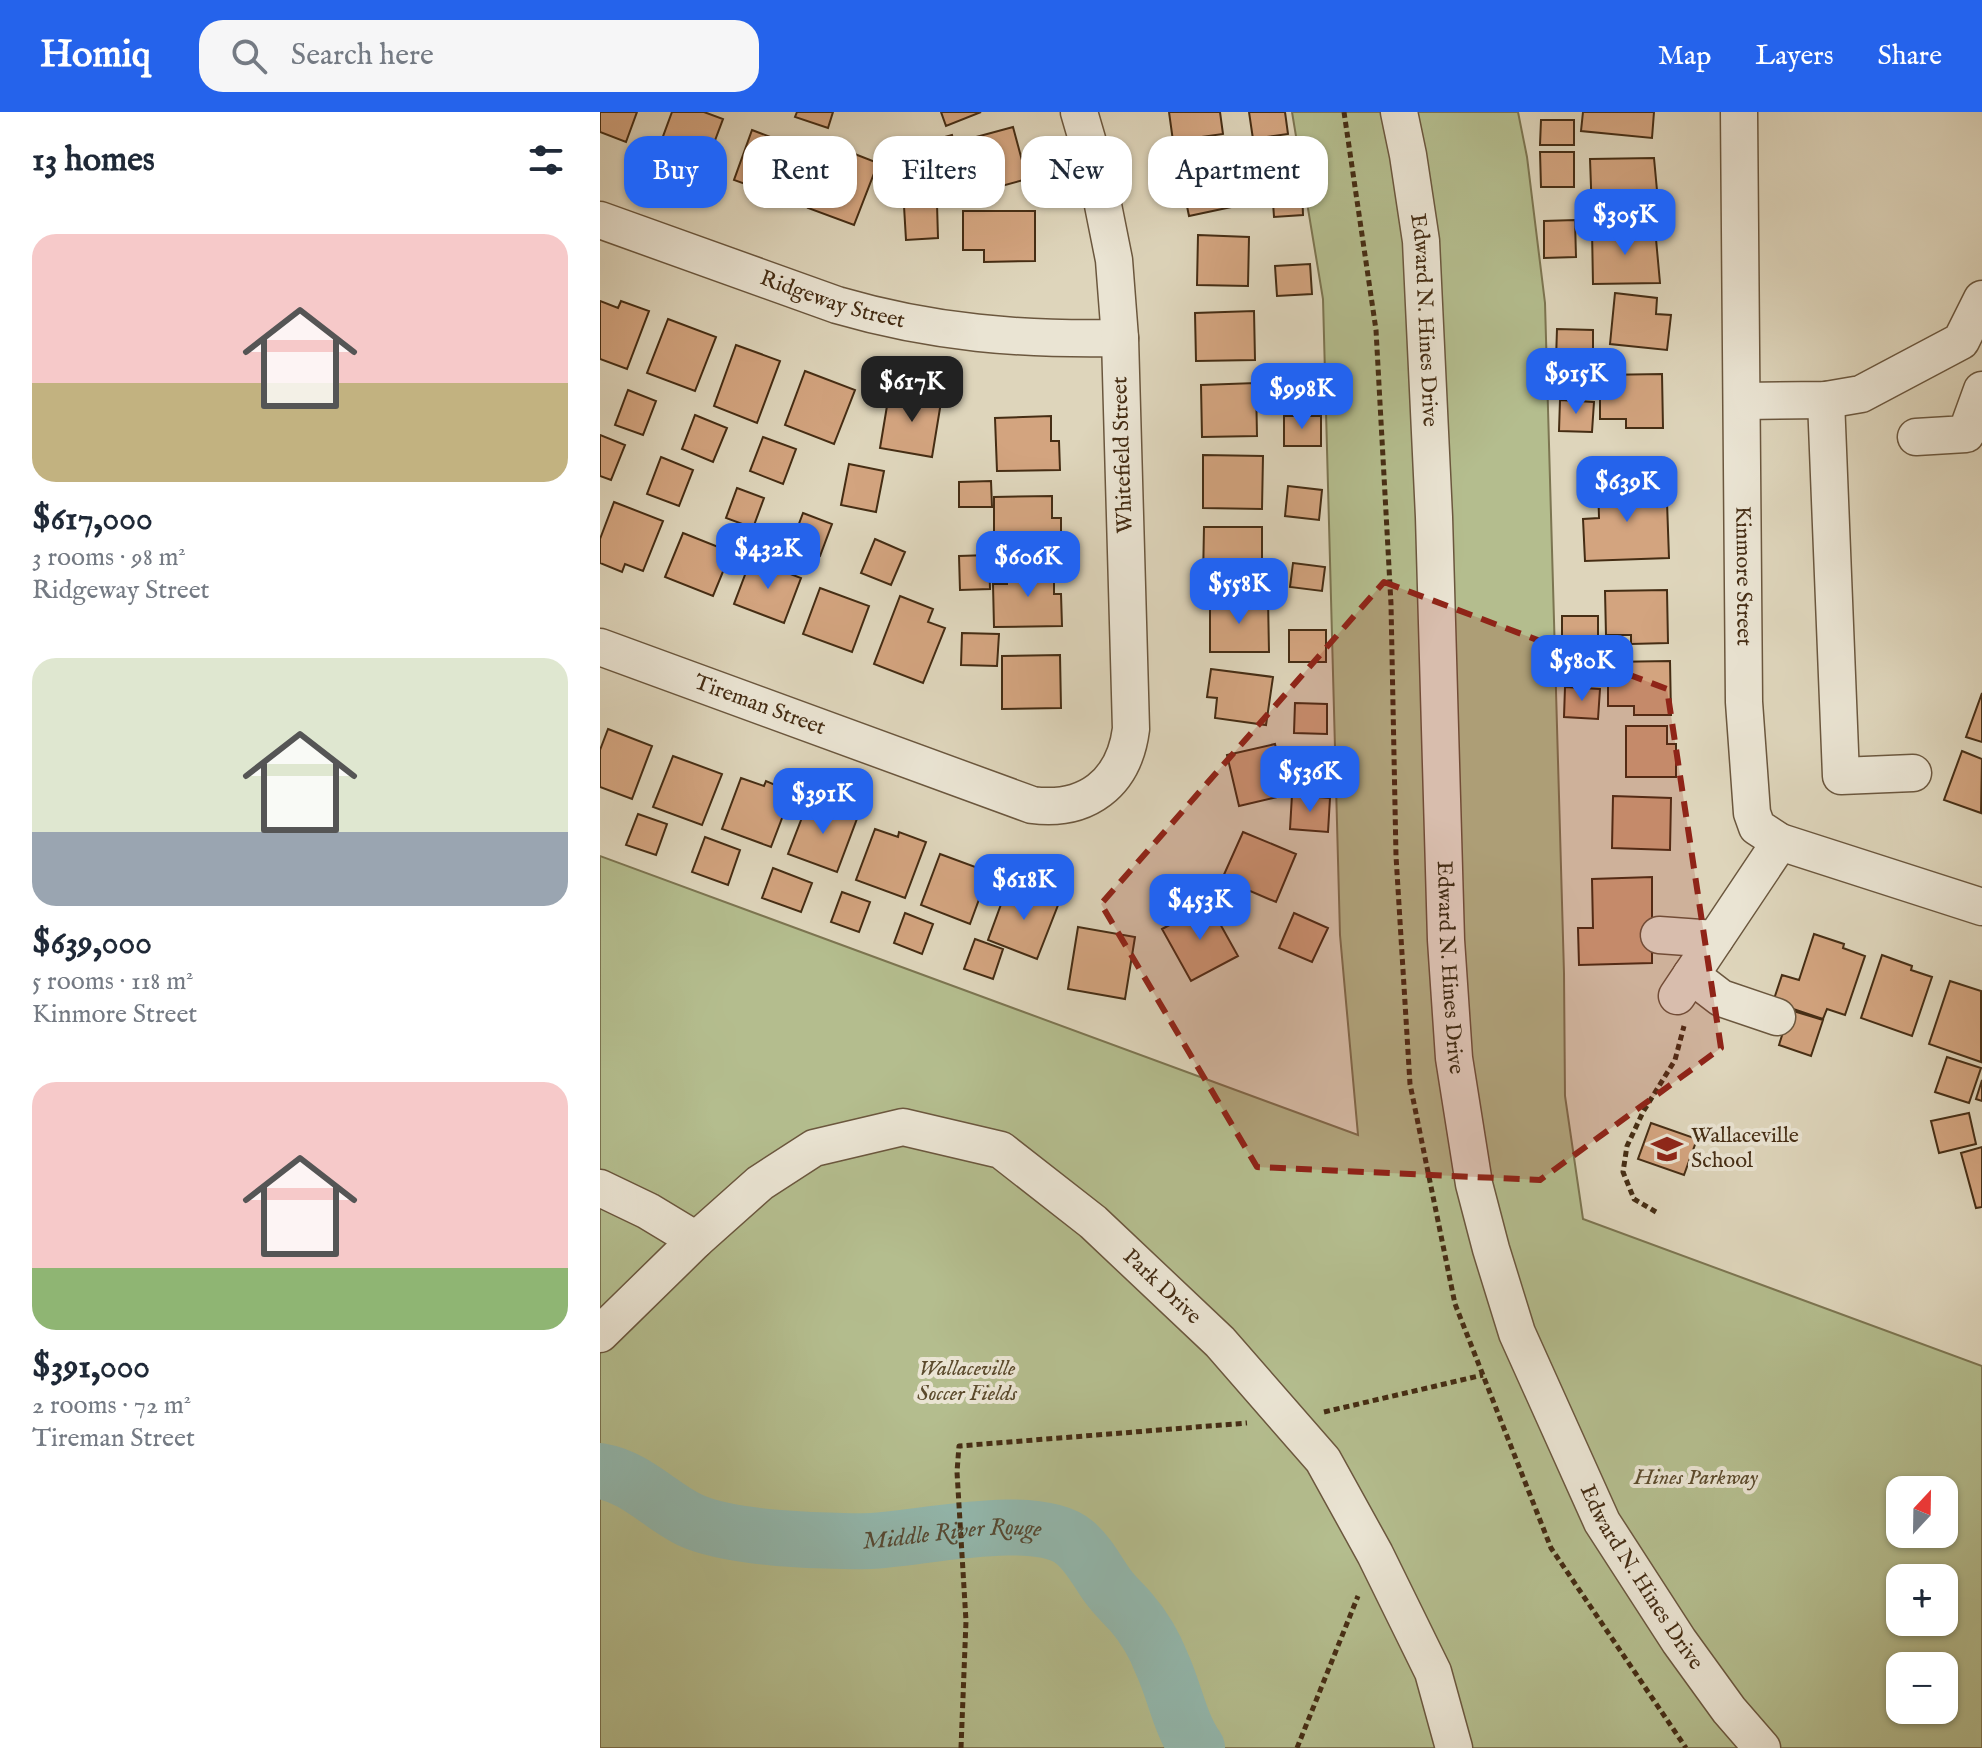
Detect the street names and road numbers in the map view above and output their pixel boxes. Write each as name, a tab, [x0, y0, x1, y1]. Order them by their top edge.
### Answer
street label: Edward N. Hines Drive	[1403, 211, 1444, 427]
street label: Ridgeway Street	[756, 264, 908, 335]
street label: Whitefield Street	[1106, 376, 1140, 534]
street label: Kinmore Street	[1728, 506, 1758, 647]
street label: Tireman Street	[690, 669, 830, 742]
street label: Edward N. Hines Drive	[1430, 860, 1470, 1076]
street label: Park Drive	[1117, 1243, 1207, 1331]
street label: Edward N. Hines Drive	[1573, 1480, 1709, 1676]

